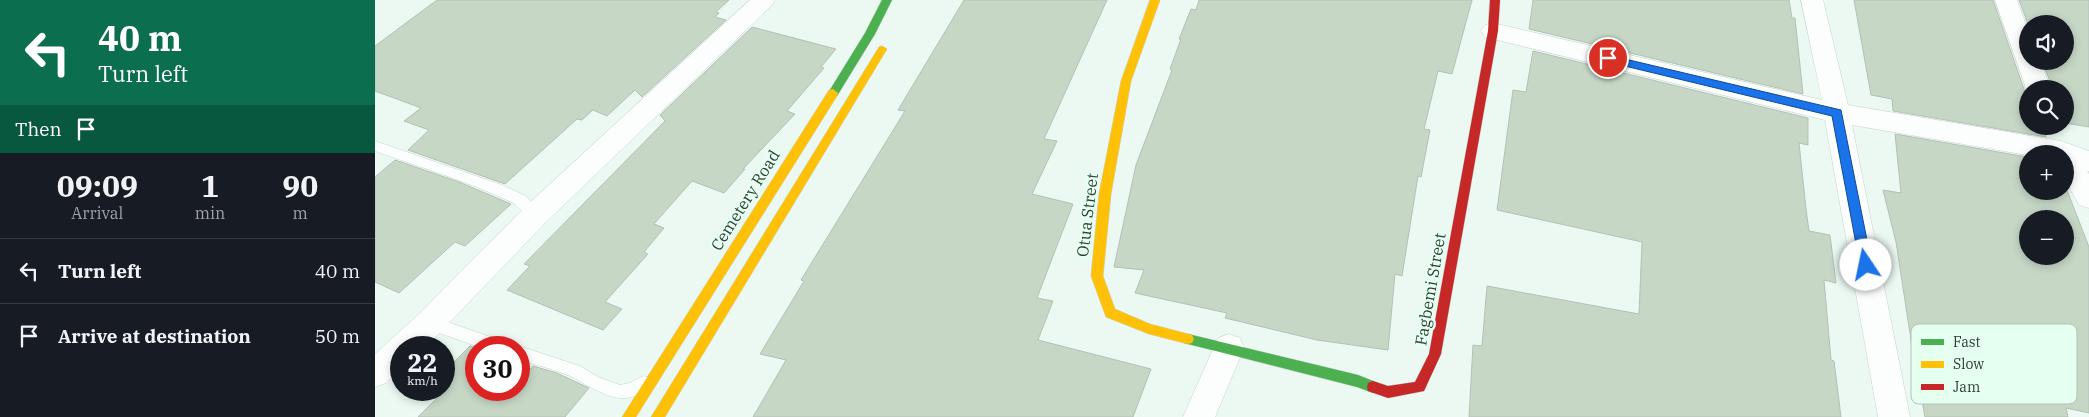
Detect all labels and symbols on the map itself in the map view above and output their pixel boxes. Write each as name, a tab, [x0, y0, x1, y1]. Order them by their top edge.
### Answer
pin	[1587, 37, 1629, 79]
street label: Cemetery Road	[706, 146, 784, 254]
street label: Otua Street	[1072, 172, 1102, 258]
street label: Fagbemi Street	[1410, 231, 1450, 347]
position arrow	[1839, 238, 1891, 290]
legend	[1911, 324, 2077, 404]
text: Fast	[1953, 333, 1981, 351]
speed limit sign: 30	[465, 336, 530, 401]
text: Slow	[1953, 355, 1984, 373]
text: Jam	[1953, 378, 1980, 396]

